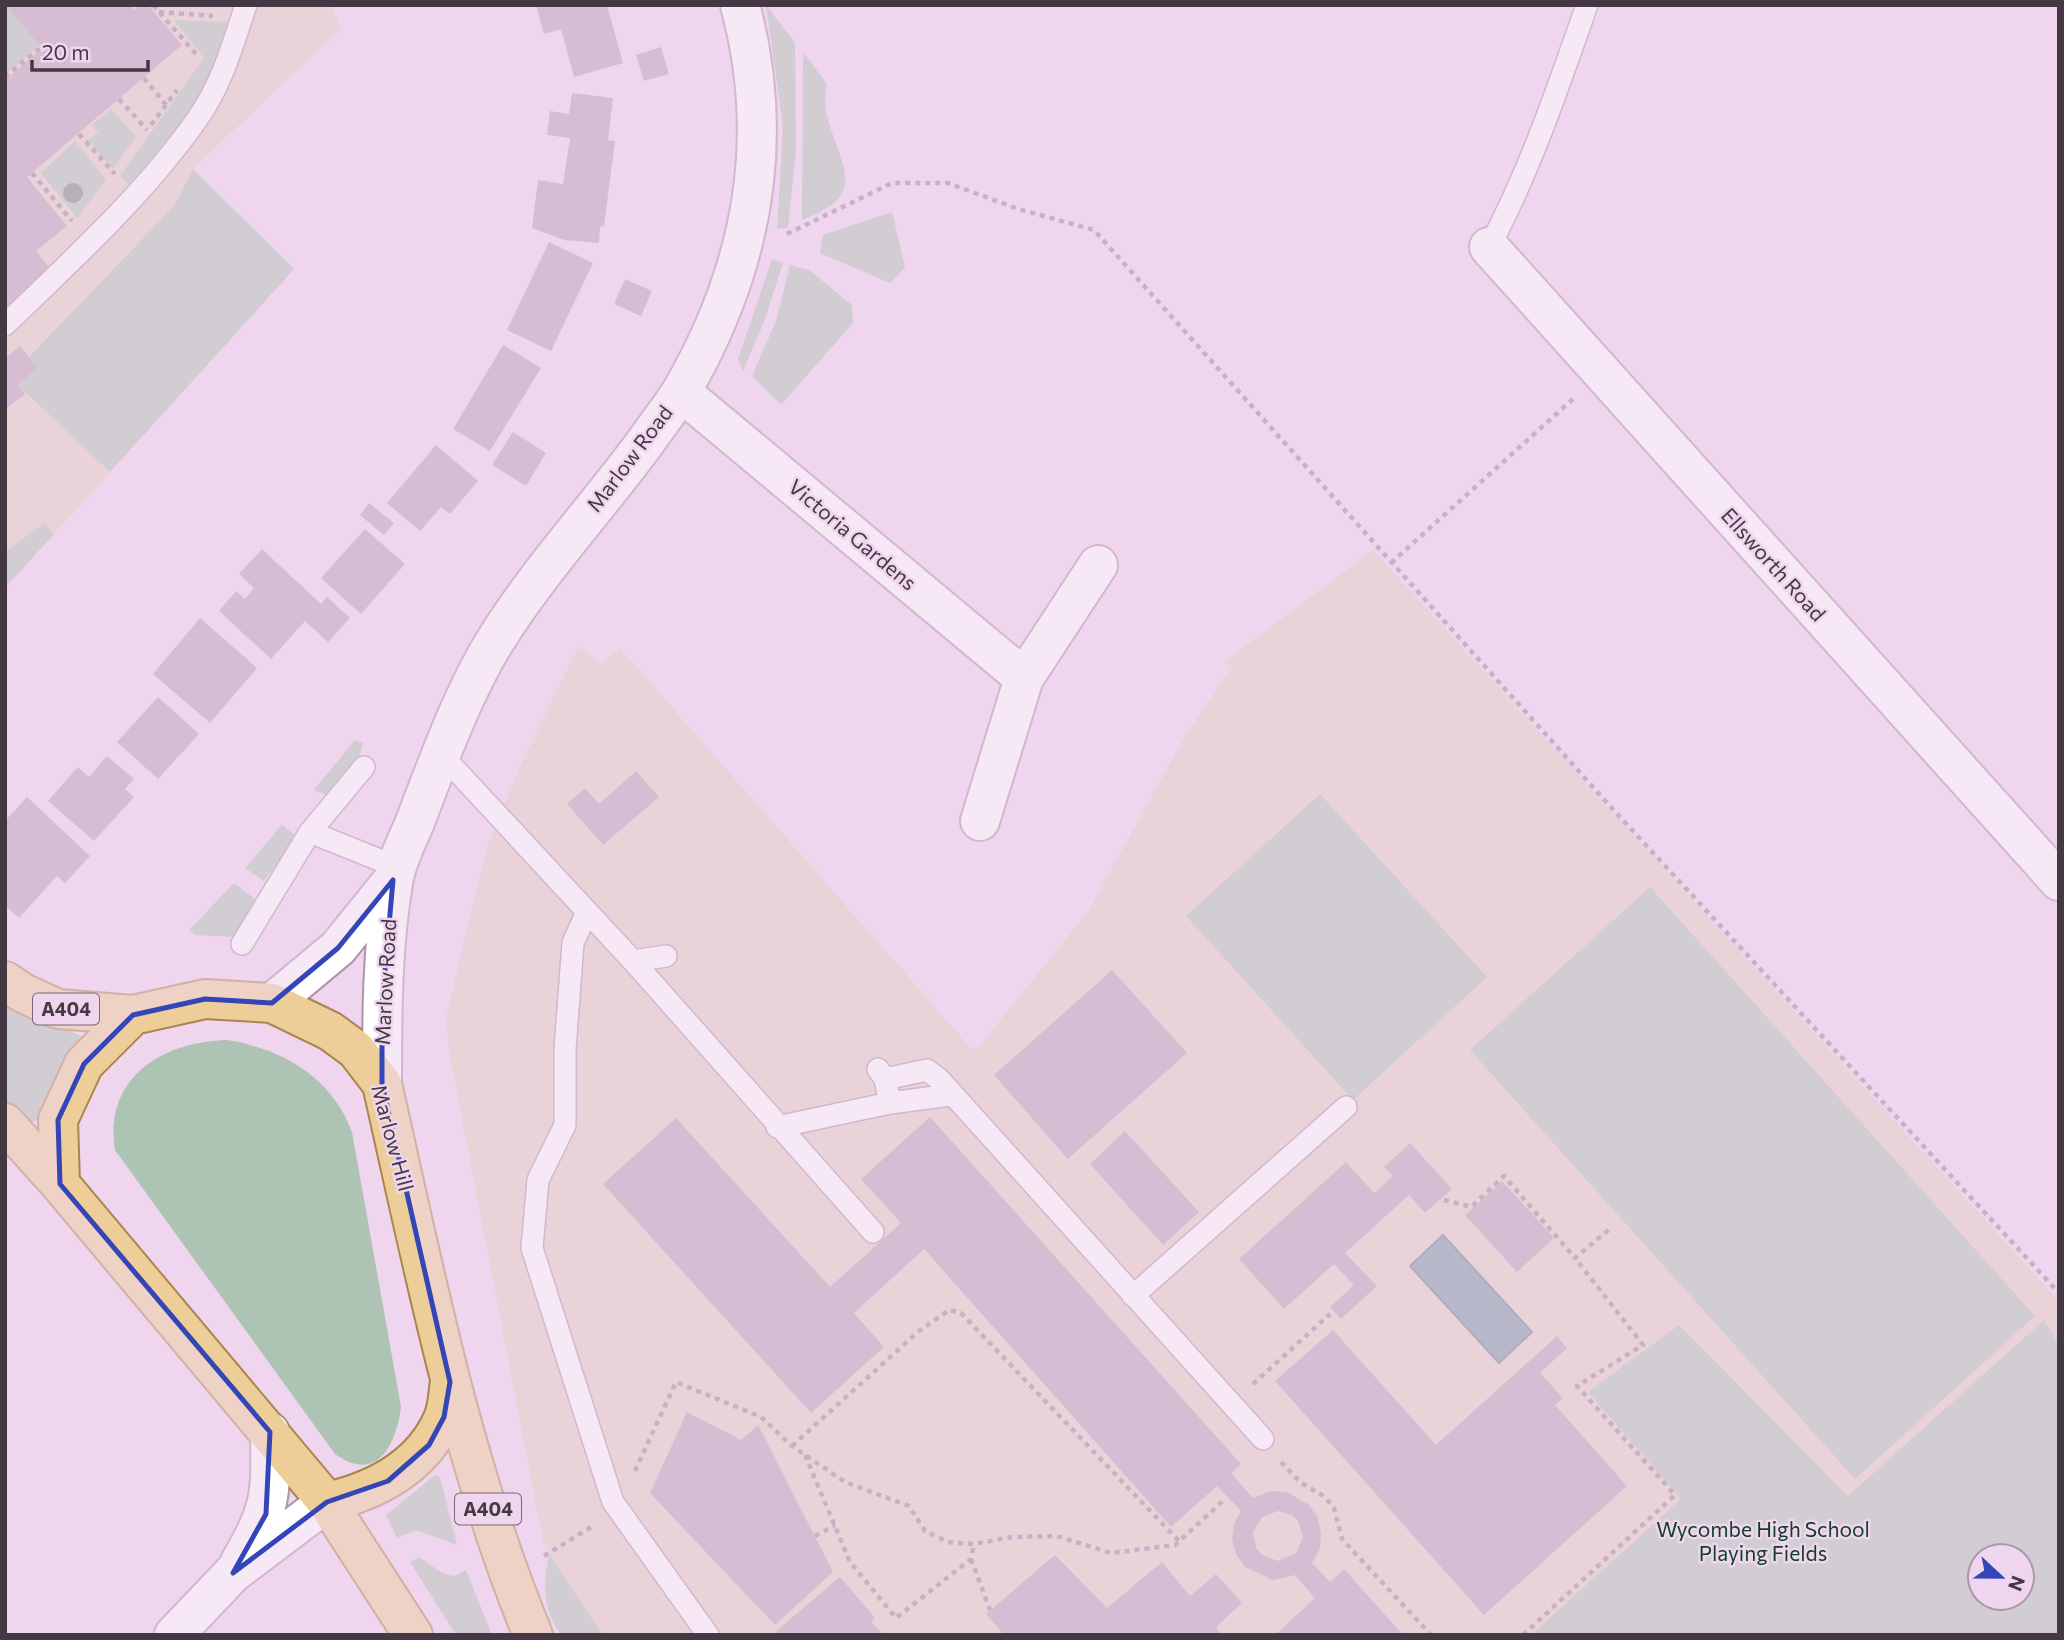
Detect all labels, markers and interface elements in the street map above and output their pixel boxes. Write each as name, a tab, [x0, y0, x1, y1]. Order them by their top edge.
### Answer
scale bar	[32, 28, 147, 72]
text: 20 m	[42, 39, 90, 64]
street label: Marlow Road	[581, 400, 677, 516]
street label: Victoria Gardens	[784, 473, 922, 595]
street label: Ellsworth Road	[1717, 502, 1831, 626]
street label: Marlow Road	[369, 918, 400, 1046]
road number: A404	[33, 993, 99, 1024]
street label: Marlow Hill	[367, 1082, 420, 1194]
road number: A404	[455, 1494, 521, 1525]
park label: Wycombe High School Playing Fields	[1656, 1516, 1870, 1565]
north arrow	[1966, 1542, 2036, 1612]
text: N	[2004, 1573, 2031, 1594]

